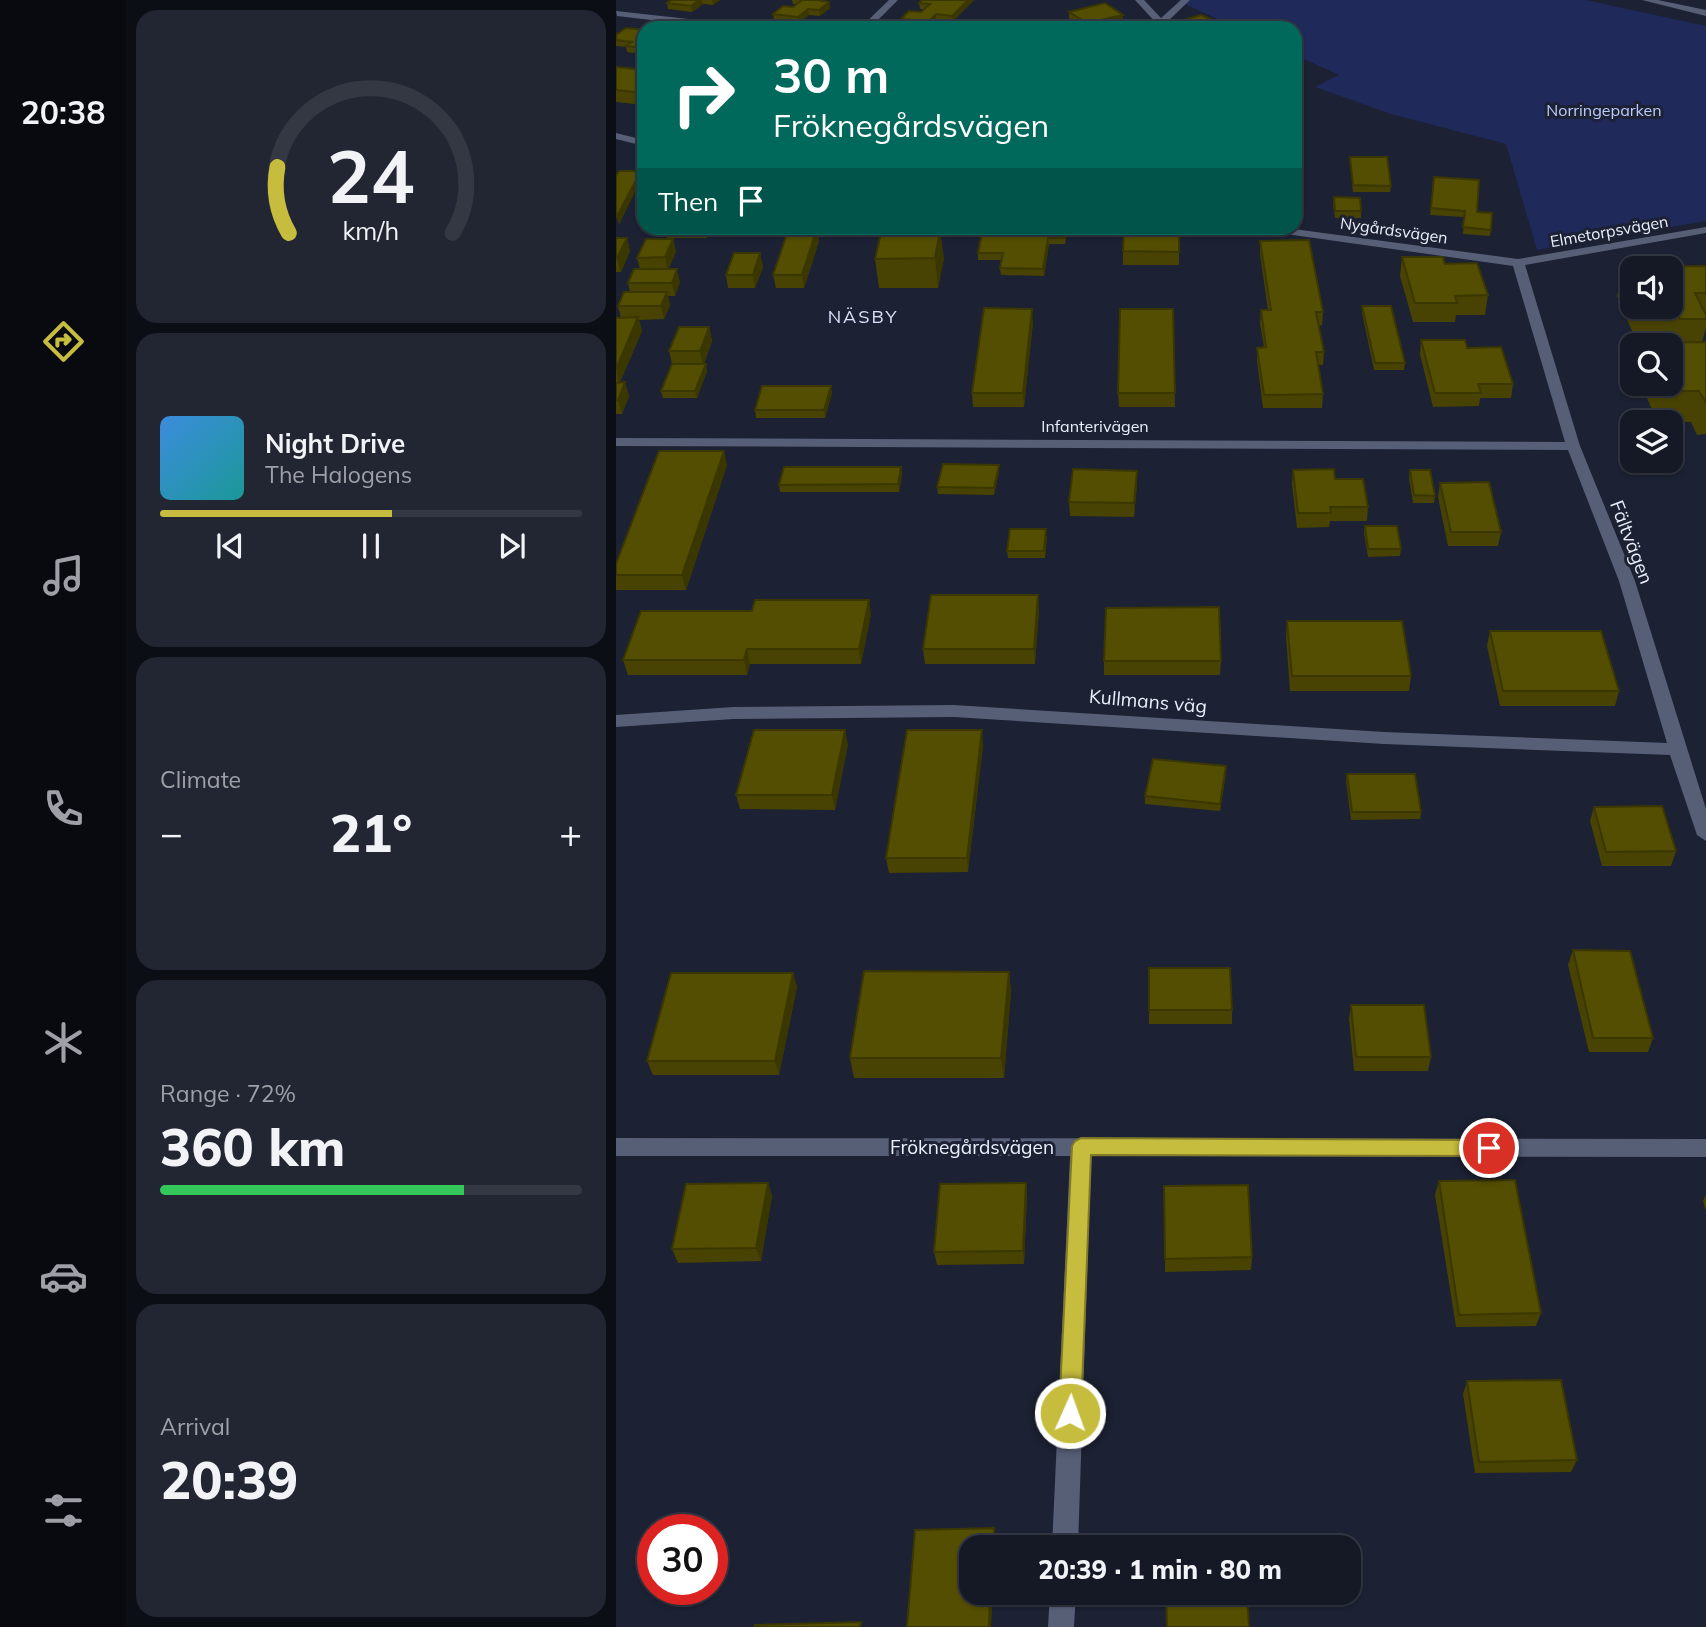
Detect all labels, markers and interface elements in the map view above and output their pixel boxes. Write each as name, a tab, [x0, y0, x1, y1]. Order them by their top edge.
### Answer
text: 30 m	[773, 44, 889, 105]
icon: right	[658, 49, 749, 140]
text: 20:38	[21, 92, 105, 132]
park label: Norringeparken	[1546, 100, 1662, 120]
text: Fröknegårdsvägen	[773, 105, 1049, 145]
text: 24	[327, 130, 415, 221]
icon: arrive	[732, 182, 770, 220]
text: Then	[658, 185, 718, 218]
street label: Elmetorpsvägen	[1548, 211, 1670, 251]
street label: Nygårdsvägen	[1339, 213, 1449, 247]
text: km/h	[343, 215, 399, 246]
map controls	[1620, 256, 1683, 473]
button: sound	[1620, 256, 1683, 319]
district label: NÄSBY	[828, 305, 898, 328]
icon: directions	[39, 317, 88, 366]
button: search	[1620, 333, 1683, 396]
button: layers	[1620, 410, 1683, 473]
street label: Infanterivägen	[1041, 416, 1149, 436]
text: Night Drive	[265, 427, 405, 460]
text: The Halogens	[265, 460, 412, 489]
street label: Fältvägen	[1605, 497, 1659, 587]
icon: previous	[211, 527, 249, 565]
icon: pause	[352, 527, 390, 565]
icon: next	[493, 527, 531, 565]
icon: music	[39, 551, 88, 600]
street label: Kullmans väg	[1088, 684, 1208, 718]
text: Climate	[160, 765, 241, 794]
icon: phone	[39, 784, 88, 833]
text: 21°	[330, 800, 412, 865]
text: −	[160, 809, 183, 857]
text: +	[559, 809, 582, 857]
icon: climate	[39, 1018, 88, 1067]
text: Range · 72%	[160, 1079, 296, 1108]
text: 360 km	[160, 1114, 345, 1179]
pin	[1459, 1118, 1519, 1178]
icon: arrive	[1470, 1129, 1508, 1167]
street label: Fröknegårdsvägen	[890, 1135, 1054, 1159]
icon: car	[39, 1252, 88, 1301]
position arrow	[1033, 1376, 1107, 1450]
text: Arrival	[160, 1412, 230, 1441]
text: 20:39	[160, 1447, 298, 1512]
icon: filters	[39, 1486, 88, 1535]
speed limit sign: 30	[637, 1514, 728, 1605]
text: 20:39 · 1 min · 80 m	[1038, 1553, 1282, 1586]

